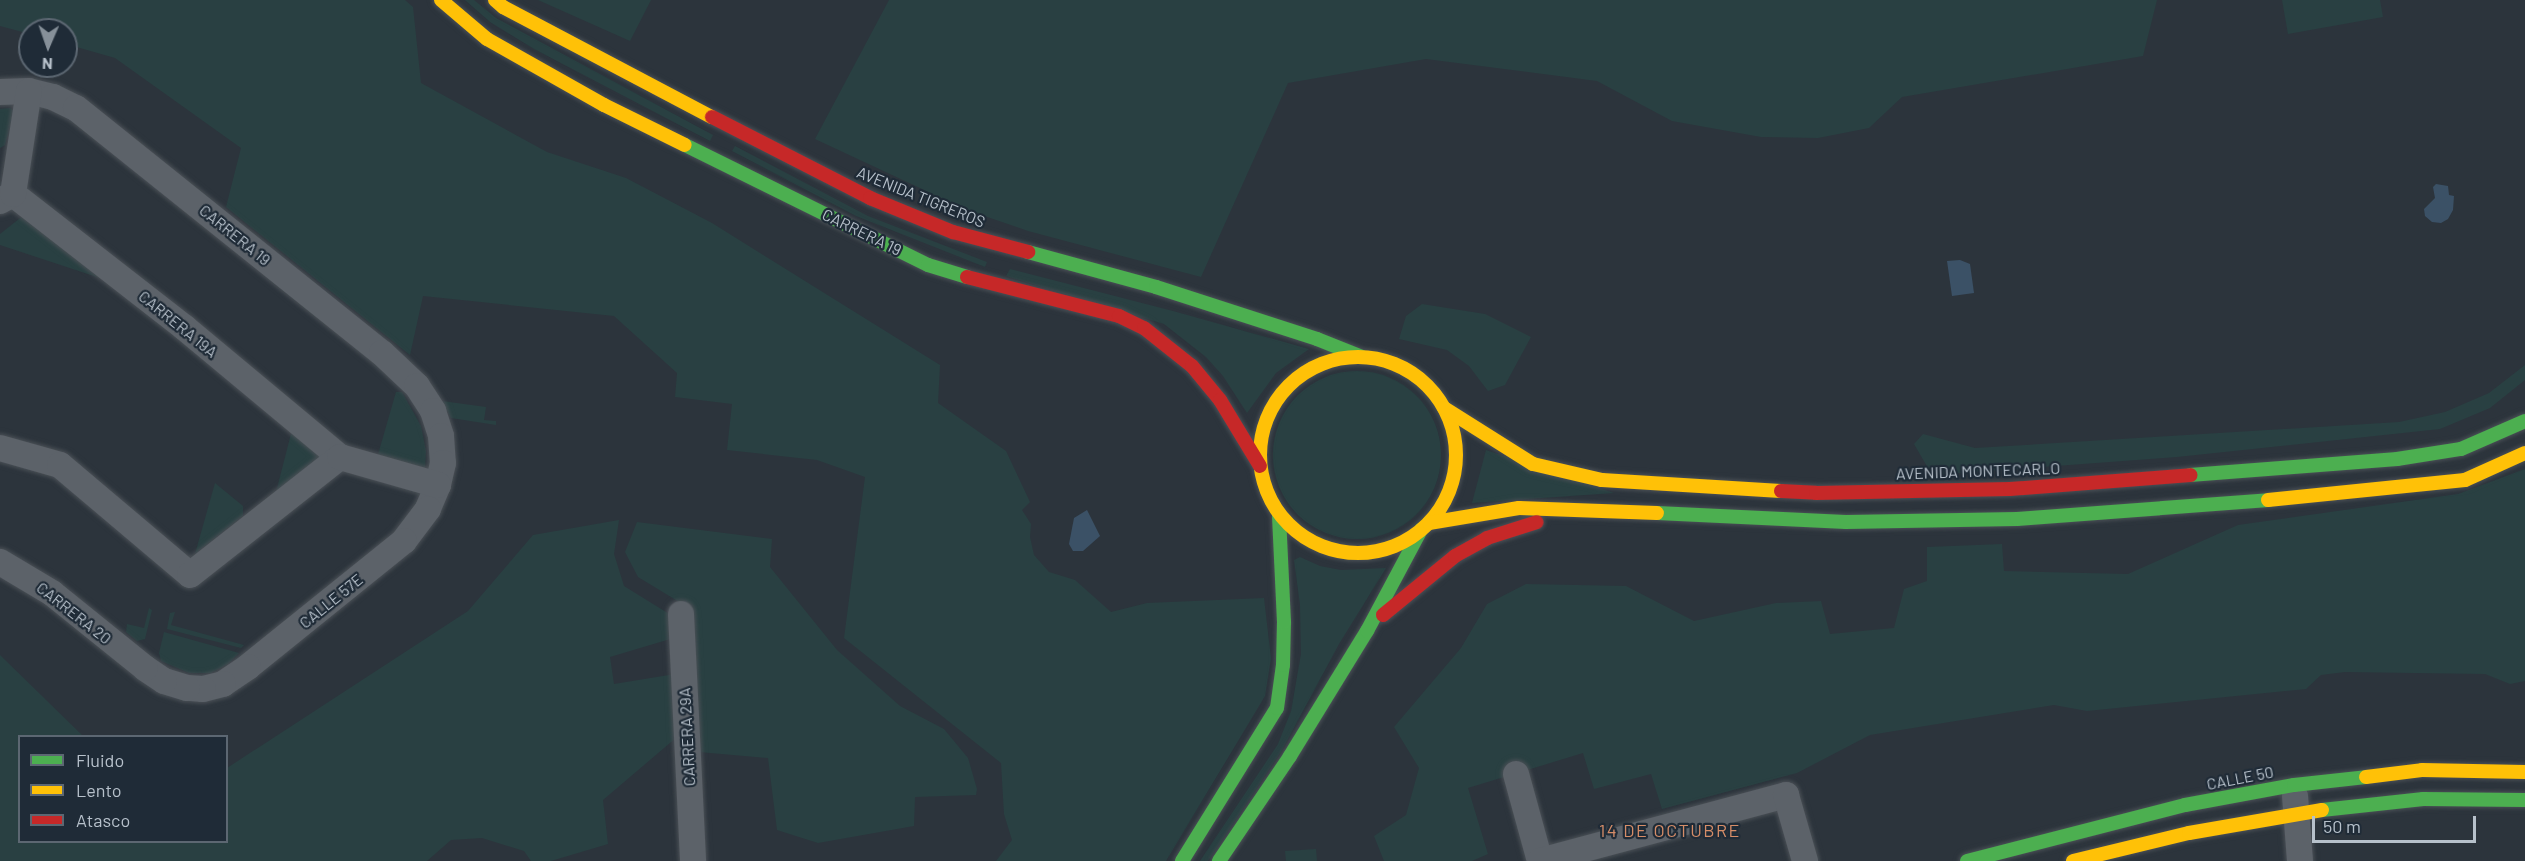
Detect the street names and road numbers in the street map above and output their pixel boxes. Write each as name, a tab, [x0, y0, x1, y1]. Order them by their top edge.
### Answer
street label: AVENIDA TIGREROS	[854, 162, 988, 232]
street label: CARRERA 19	[196, 201, 274, 269]
street label: CARRERA 19	[819, 205, 905, 259]
street label: CARRERA 19A	[135, 286, 221, 362]
street label: AVENIDA MONTECARLO	[1896, 459, 2060, 483]
street label: CALLE 57E	[295, 570, 367, 632]
street label: CARRERA 20	[33, 578, 115, 648]
street label: CARRERA 29A	[675, 687, 699, 787]
street label: CALLE 50	[2205, 762, 2275, 794]

